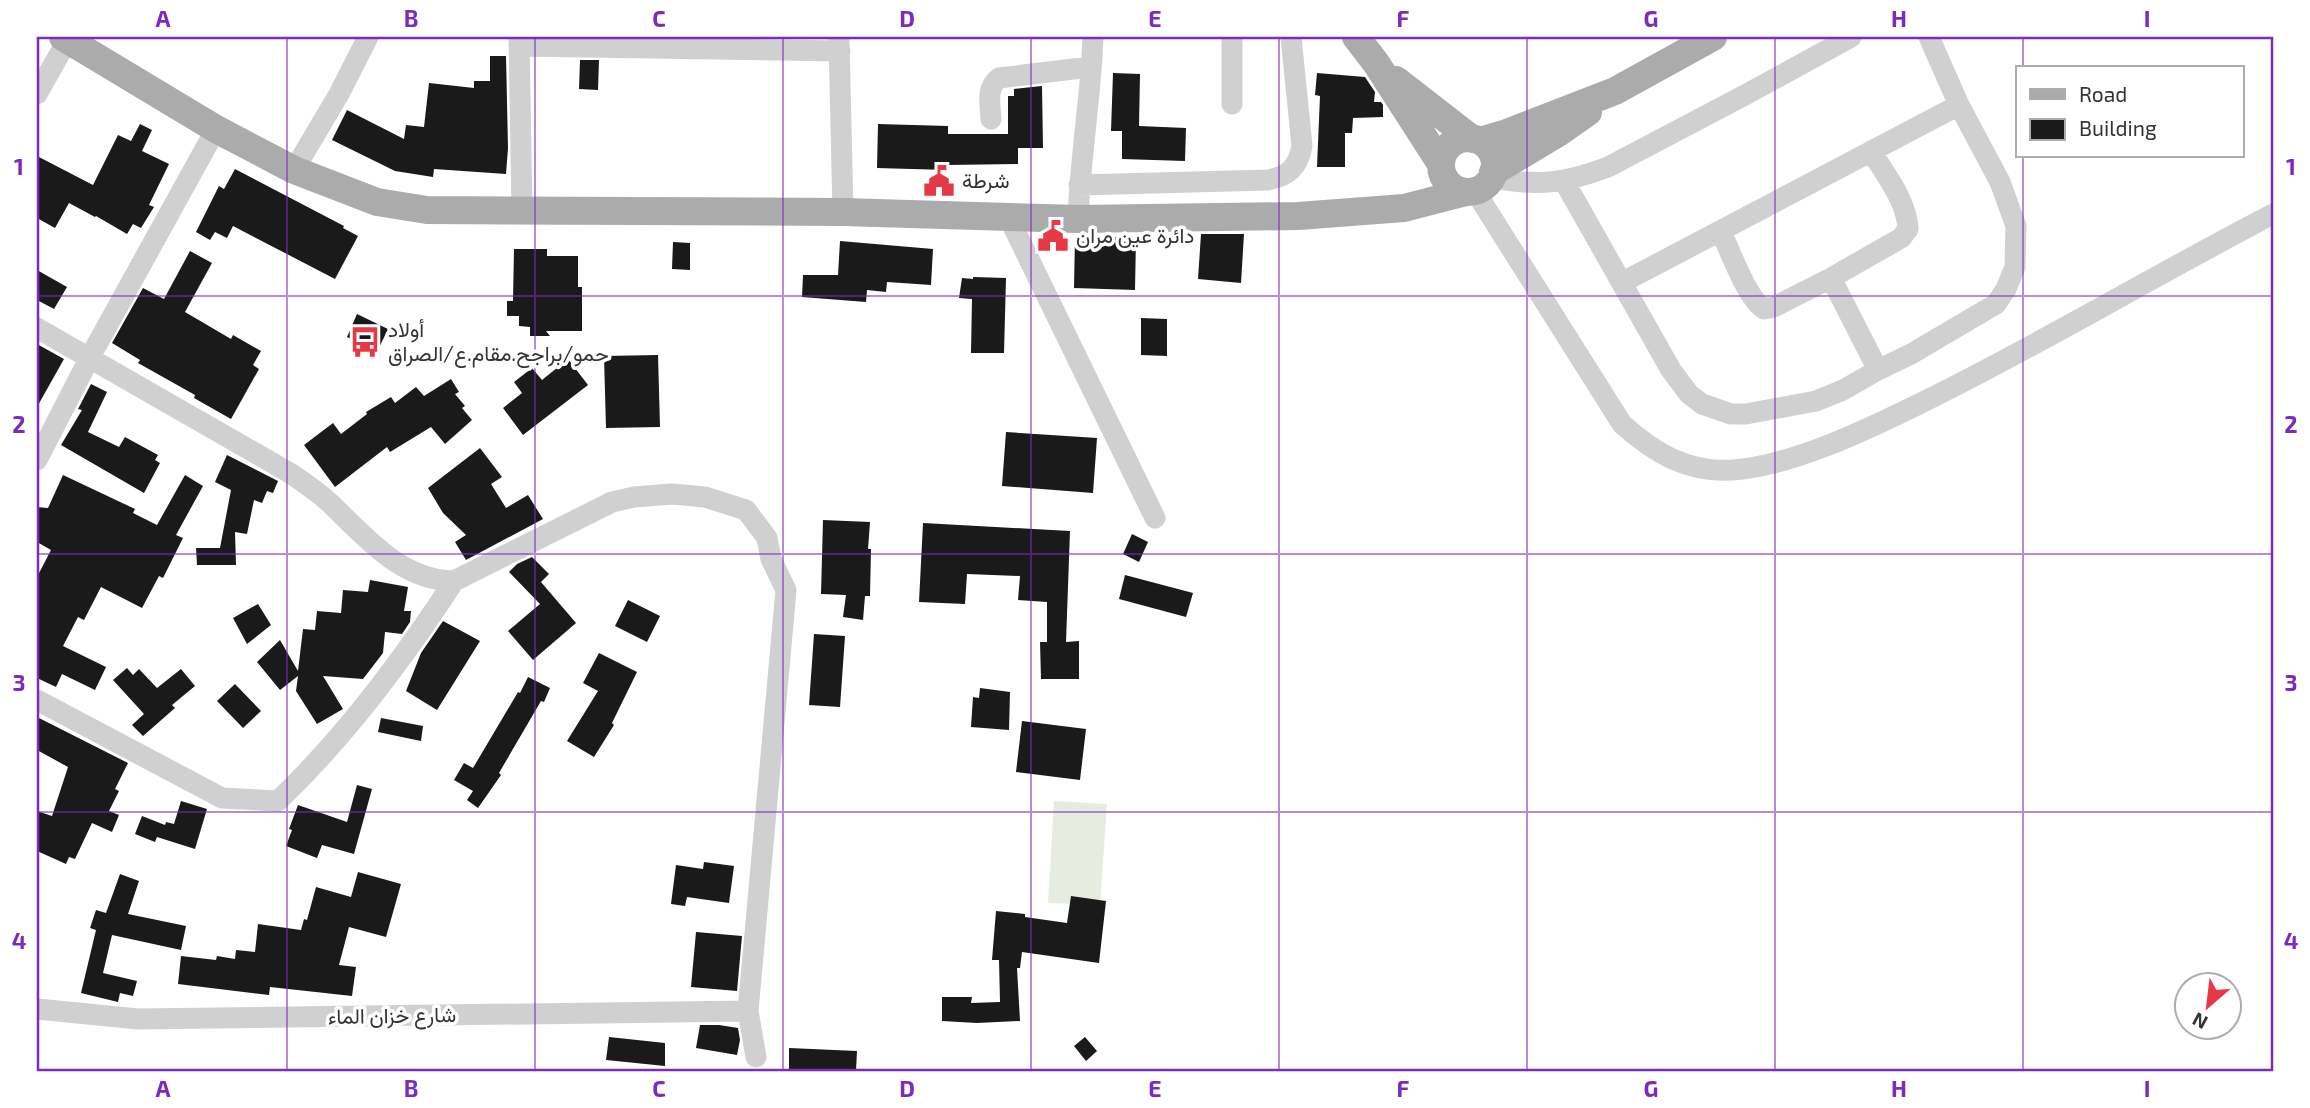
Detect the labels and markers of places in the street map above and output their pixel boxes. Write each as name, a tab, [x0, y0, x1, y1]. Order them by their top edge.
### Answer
public building icon: شرطة	[922, 164, 956, 198]
place label: شرطة	[962, 167, 1010, 194]
public building icon: دائرة عين مران	[1036, 219, 1070, 253]
place label: دائرة عين مران	[1076, 222, 1194, 249]
place label: أولاد حمو/براجح.مقام.ع/الصراق	[388, 316, 609, 368]
bus stop icon: أولاد حمو/براجح.مقام.ع/الصراق	[348, 325, 382, 359]

